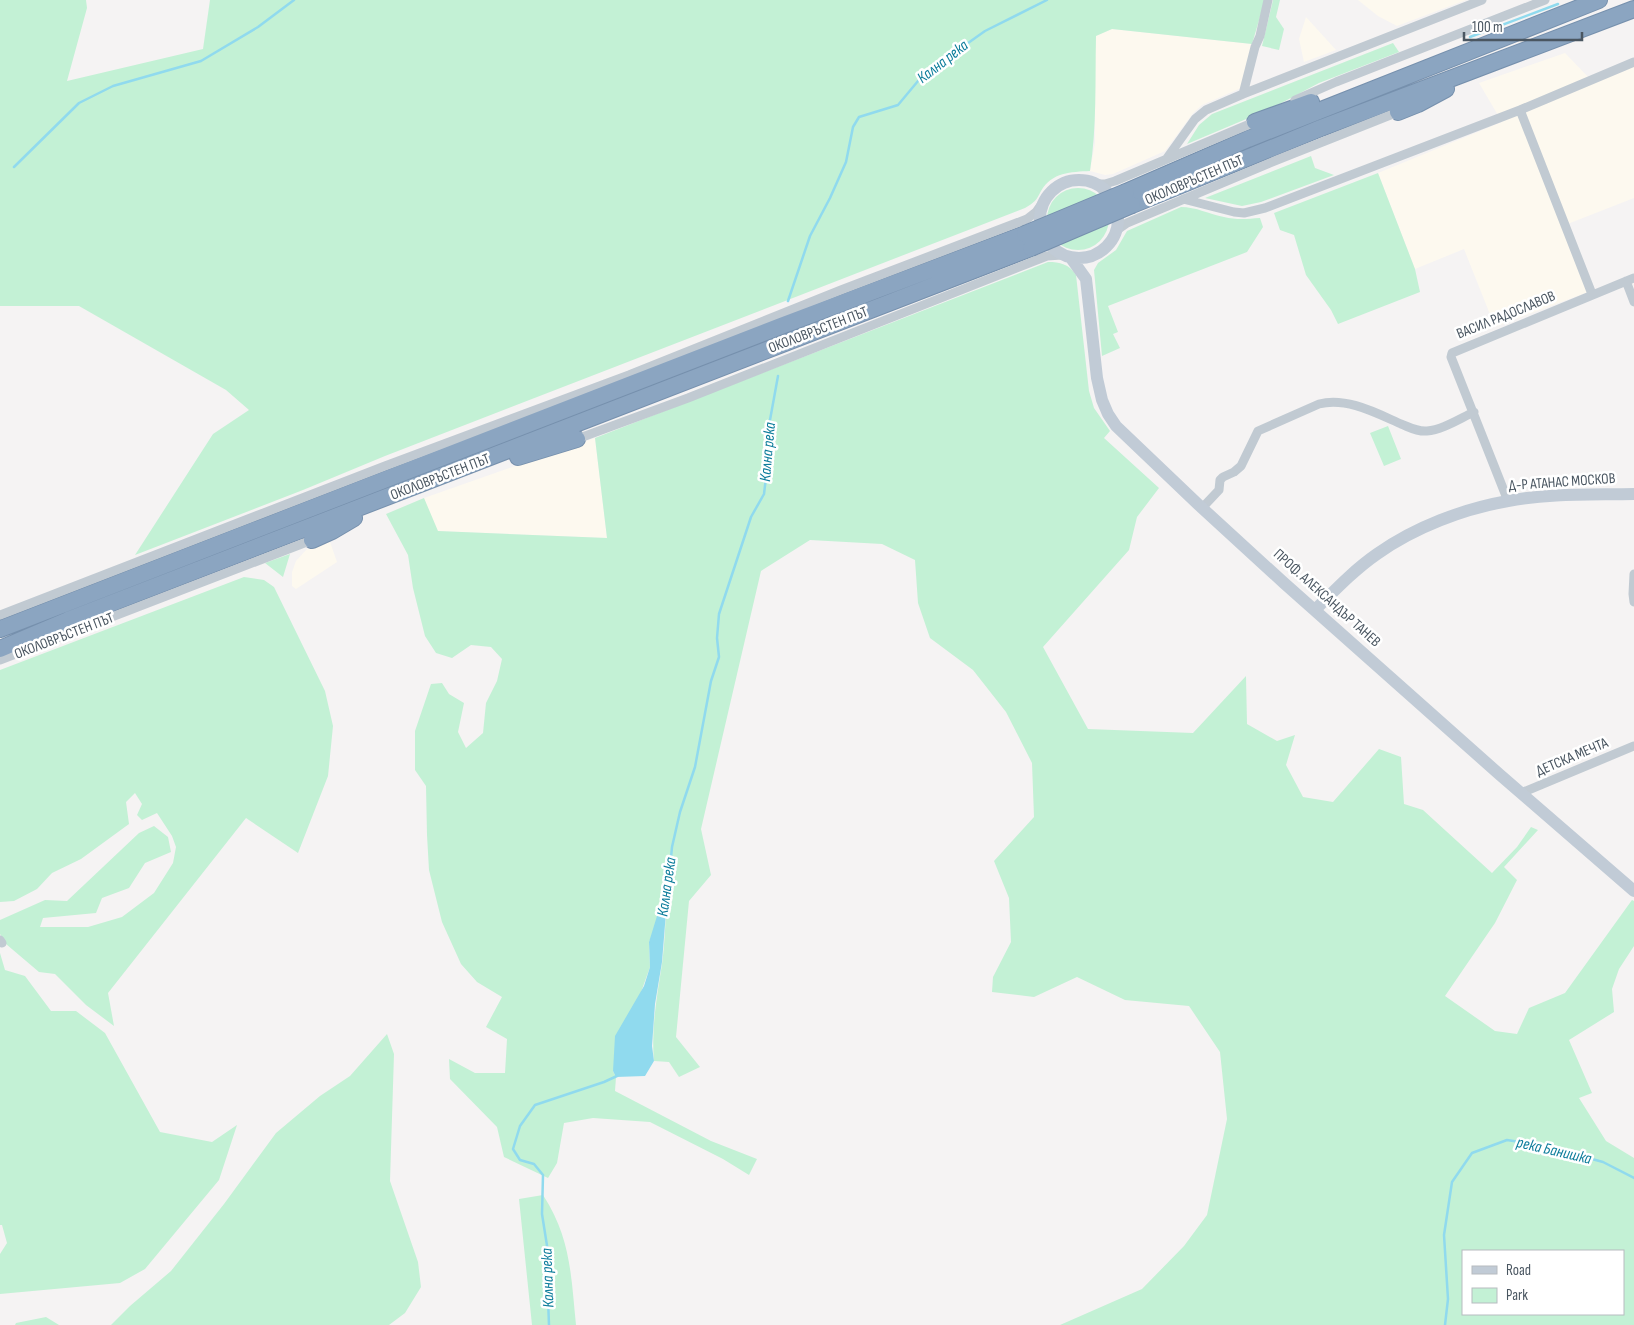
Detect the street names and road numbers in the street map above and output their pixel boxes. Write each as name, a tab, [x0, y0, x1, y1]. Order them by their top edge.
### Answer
street label: ОКОЛОВРЪСТЕН ПЪТ	[1142, 151, 1246, 209]
street label: ВАСИЛ РАДОСЛАВОВ	[1454, 286, 1558, 343]
street label: ОКОЛОВРЪСТЕН ПЪТ	[766, 302, 870, 358]
street label: ОКОЛОВРЪСТЕН ПЪТ	[388, 449, 492, 505]
street label: Д-Р АТАНАС МОСКОВ	[1508, 469, 1616, 495]
street label: ПРОФ. АЛЕКСАНДЪР ТАНЕВ	[1269, 545, 1385, 651]
street label: ОКОЛОВРЪСТЕН ПЪТ	[12, 608, 116, 664]
street label: ДЕТСКА МЕЧТА	[1533, 733, 1611, 781]

